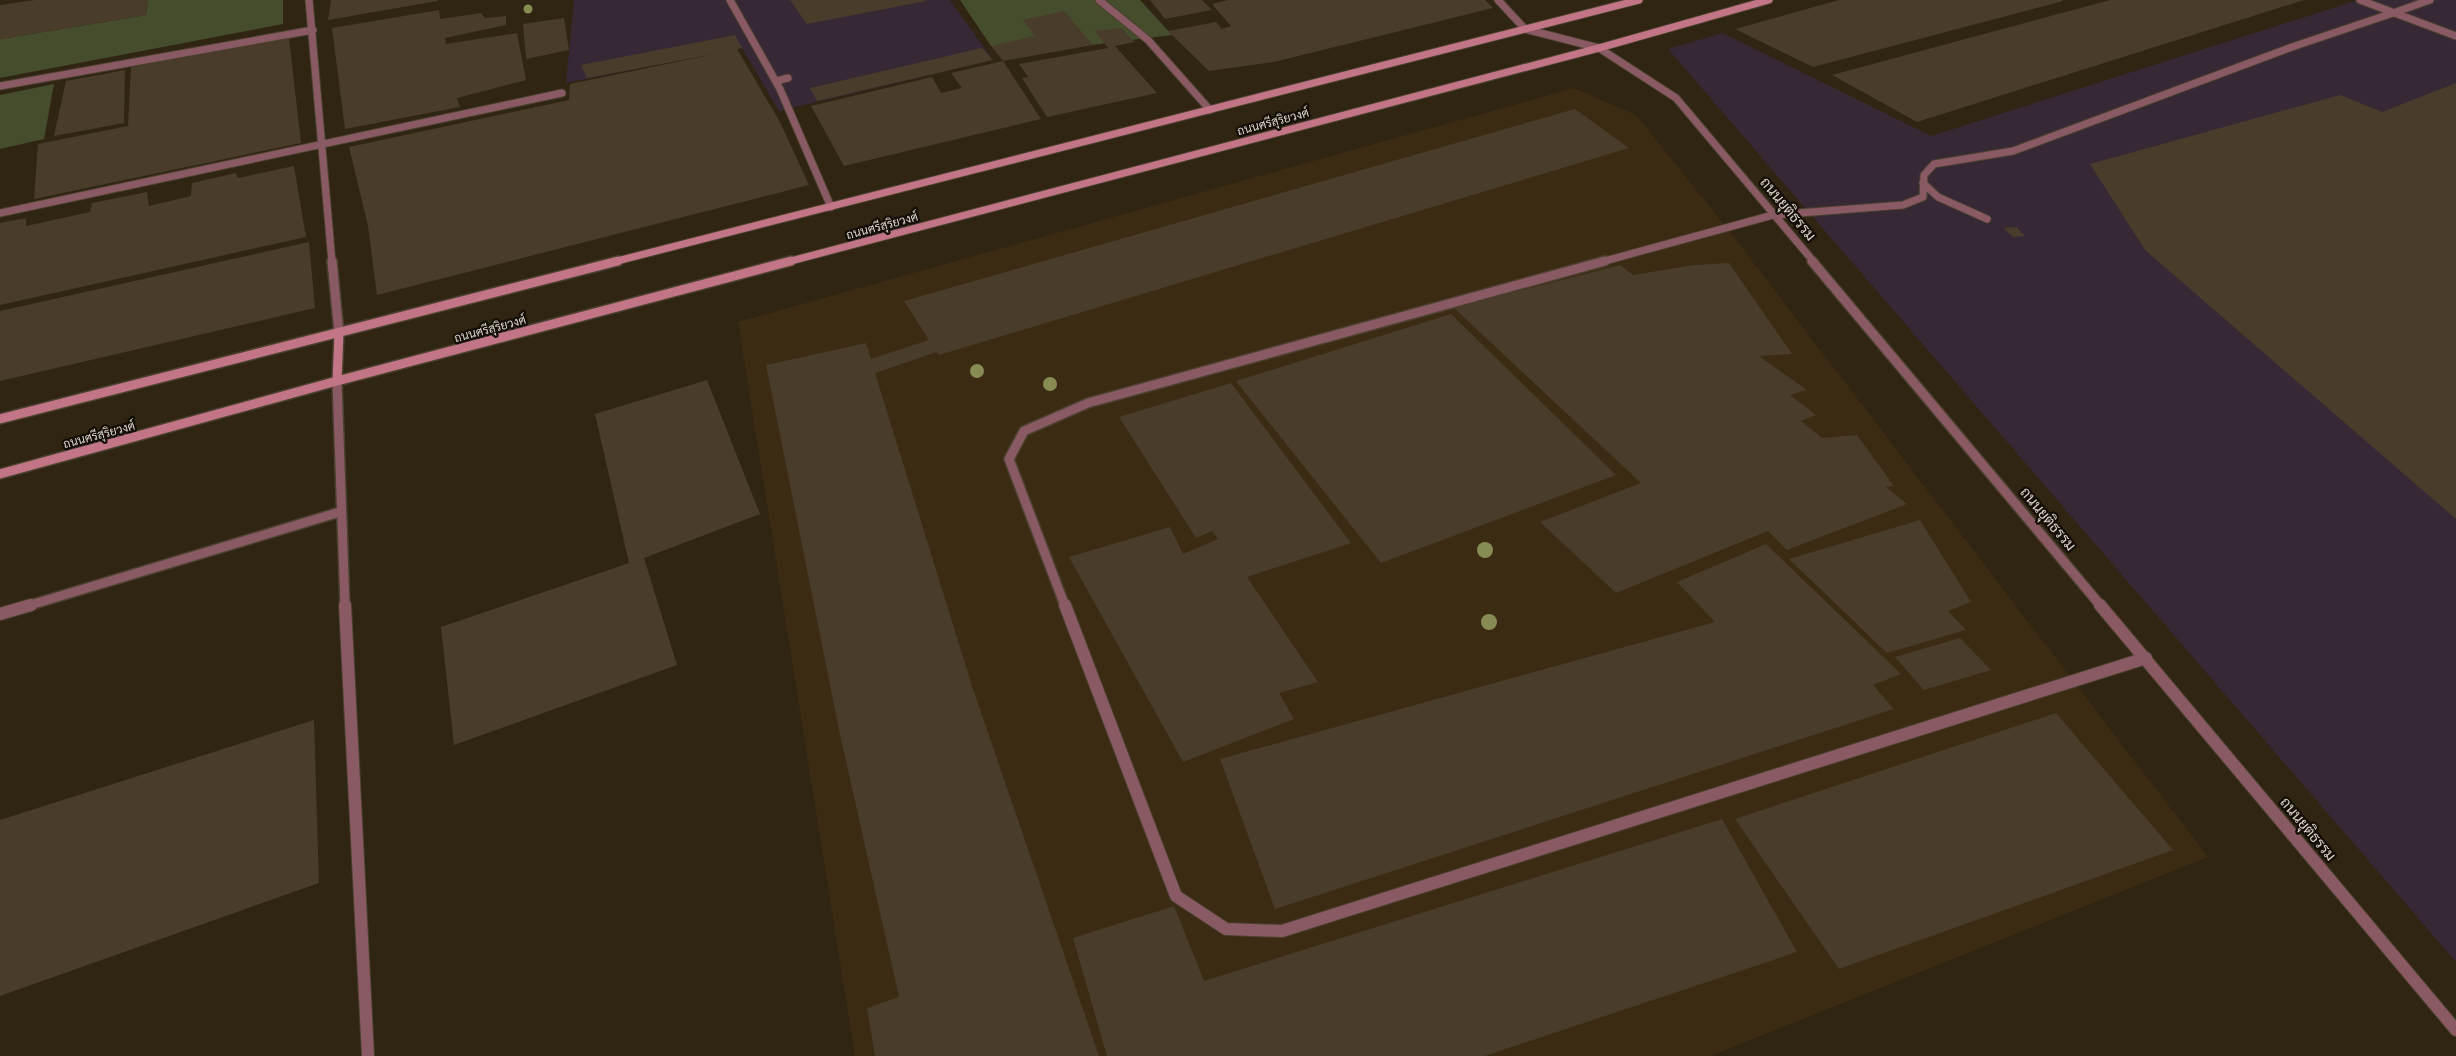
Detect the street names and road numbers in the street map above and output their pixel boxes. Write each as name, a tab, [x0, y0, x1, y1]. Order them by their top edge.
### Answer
street label: ถนนศรีสุริยวงศ์	[1235, 105, 1311, 140]
street label: ถนนยุติธรรม	[1755, 174, 1820, 246]
street label: ถนนศรีสุริยวงศ์	[844, 209, 920, 244]
street label: ถนนศรีสุริยวงศ์	[452, 312, 528, 347]
street label: ถนนศรีสุริยวงศ์	[61, 418, 137, 453]
street label: ถนนยุติธรรม	[2015, 484, 2080, 556]
street label: ถนนยุติธรรม	[2275, 794, 2340, 866]

